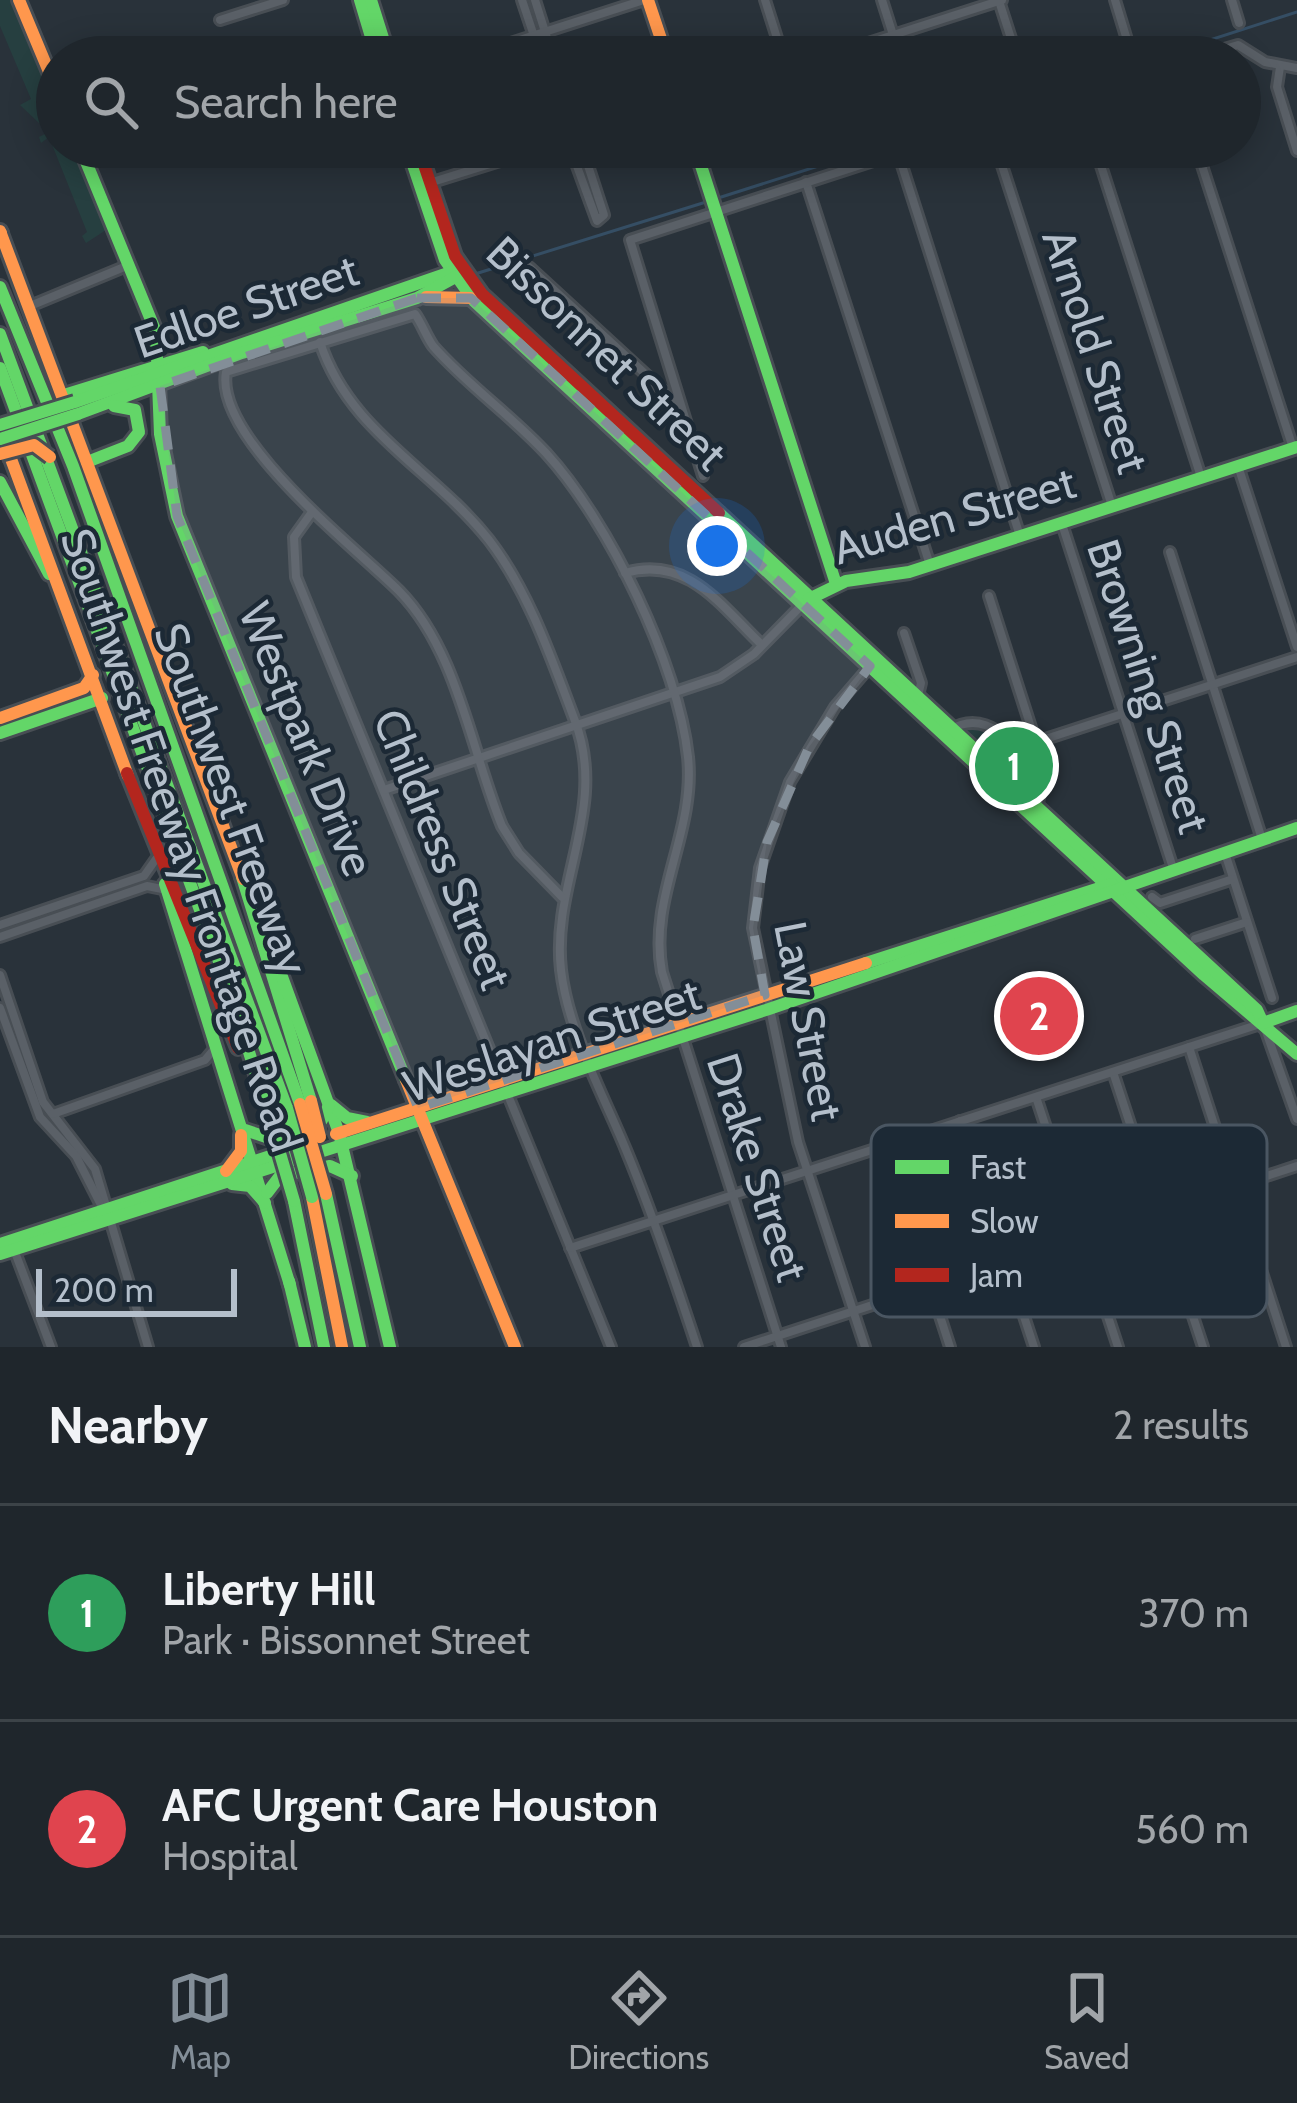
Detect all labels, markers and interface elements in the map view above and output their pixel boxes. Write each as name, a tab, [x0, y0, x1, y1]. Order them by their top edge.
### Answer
search box	[36, 36, 1261, 168]
icon: search	[78, 69, 144, 135]
text: Search here	[174, 75, 398, 129]
street label: Arnold Street	[1031, 222, 1161, 480]
street label: Bissonnet Street	[476, 225, 738, 481]
street label: Edloe Street	[127, 243, 365, 369]
street label: Auden Street	[827, 455, 1081, 575]
your location	[687, 516, 747, 576]
street label: Southwest Freeway Frontage Road	[50, 522, 314, 1158]
street label: Browning Street	[1076, 532, 1222, 840]
street label: Westpark Drive	[228, 595, 386, 883]
street label: Southwest Freeway	[143, 616, 321, 982]
street label: Childress Street	[362, 701, 524, 997]
pin: 1	[975, 721, 1053, 811]
street label: Law Street	[763, 917, 855, 1125]
street label: Weslayan Street	[397, 967, 707, 1113]
pin: 2	[1000, 971, 1078, 1061]
street label: Drake Street	[696, 1046, 820, 1288]
legend	[871, 1125, 1267, 1317]
text: Fast	[970, 1147, 1026, 1187]
text: Slow	[970, 1201, 1039, 1241]
text: Jam	[969, 1255, 1023, 1295]
scale bar	[36, 1263, 237, 1316]
text: 200 m	[54, 1270, 154, 1310]
text: Nearby	[48, 1394, 208, 1456]
text: 2 results	[1113, 1401, 1249, 1449]
text: Liberty Hill	[162, 1562, 376, 1616]
text: 1	[80, 1589, 94, 1637]
text: 370 m	[1138, 1589, 1249, 1637]
text: Park · Bissonnet Street	[162, 1616, 530, 1664]
text: AFC Urgent Care Houston	[162, 1778, 658, 1832]
text: 2	[77, 1805, 97, 1853]
text: 560 m	[1136, 1805, 1249, 1853]
text: Hospital	[162, 1832, 298, 1880]
tab: Map	[167, 1965, 233, 2077]
tab: Directions	[568, 1965, 709, 2077]
tab: Saved	[1044, 1965, 1130, 2077]

